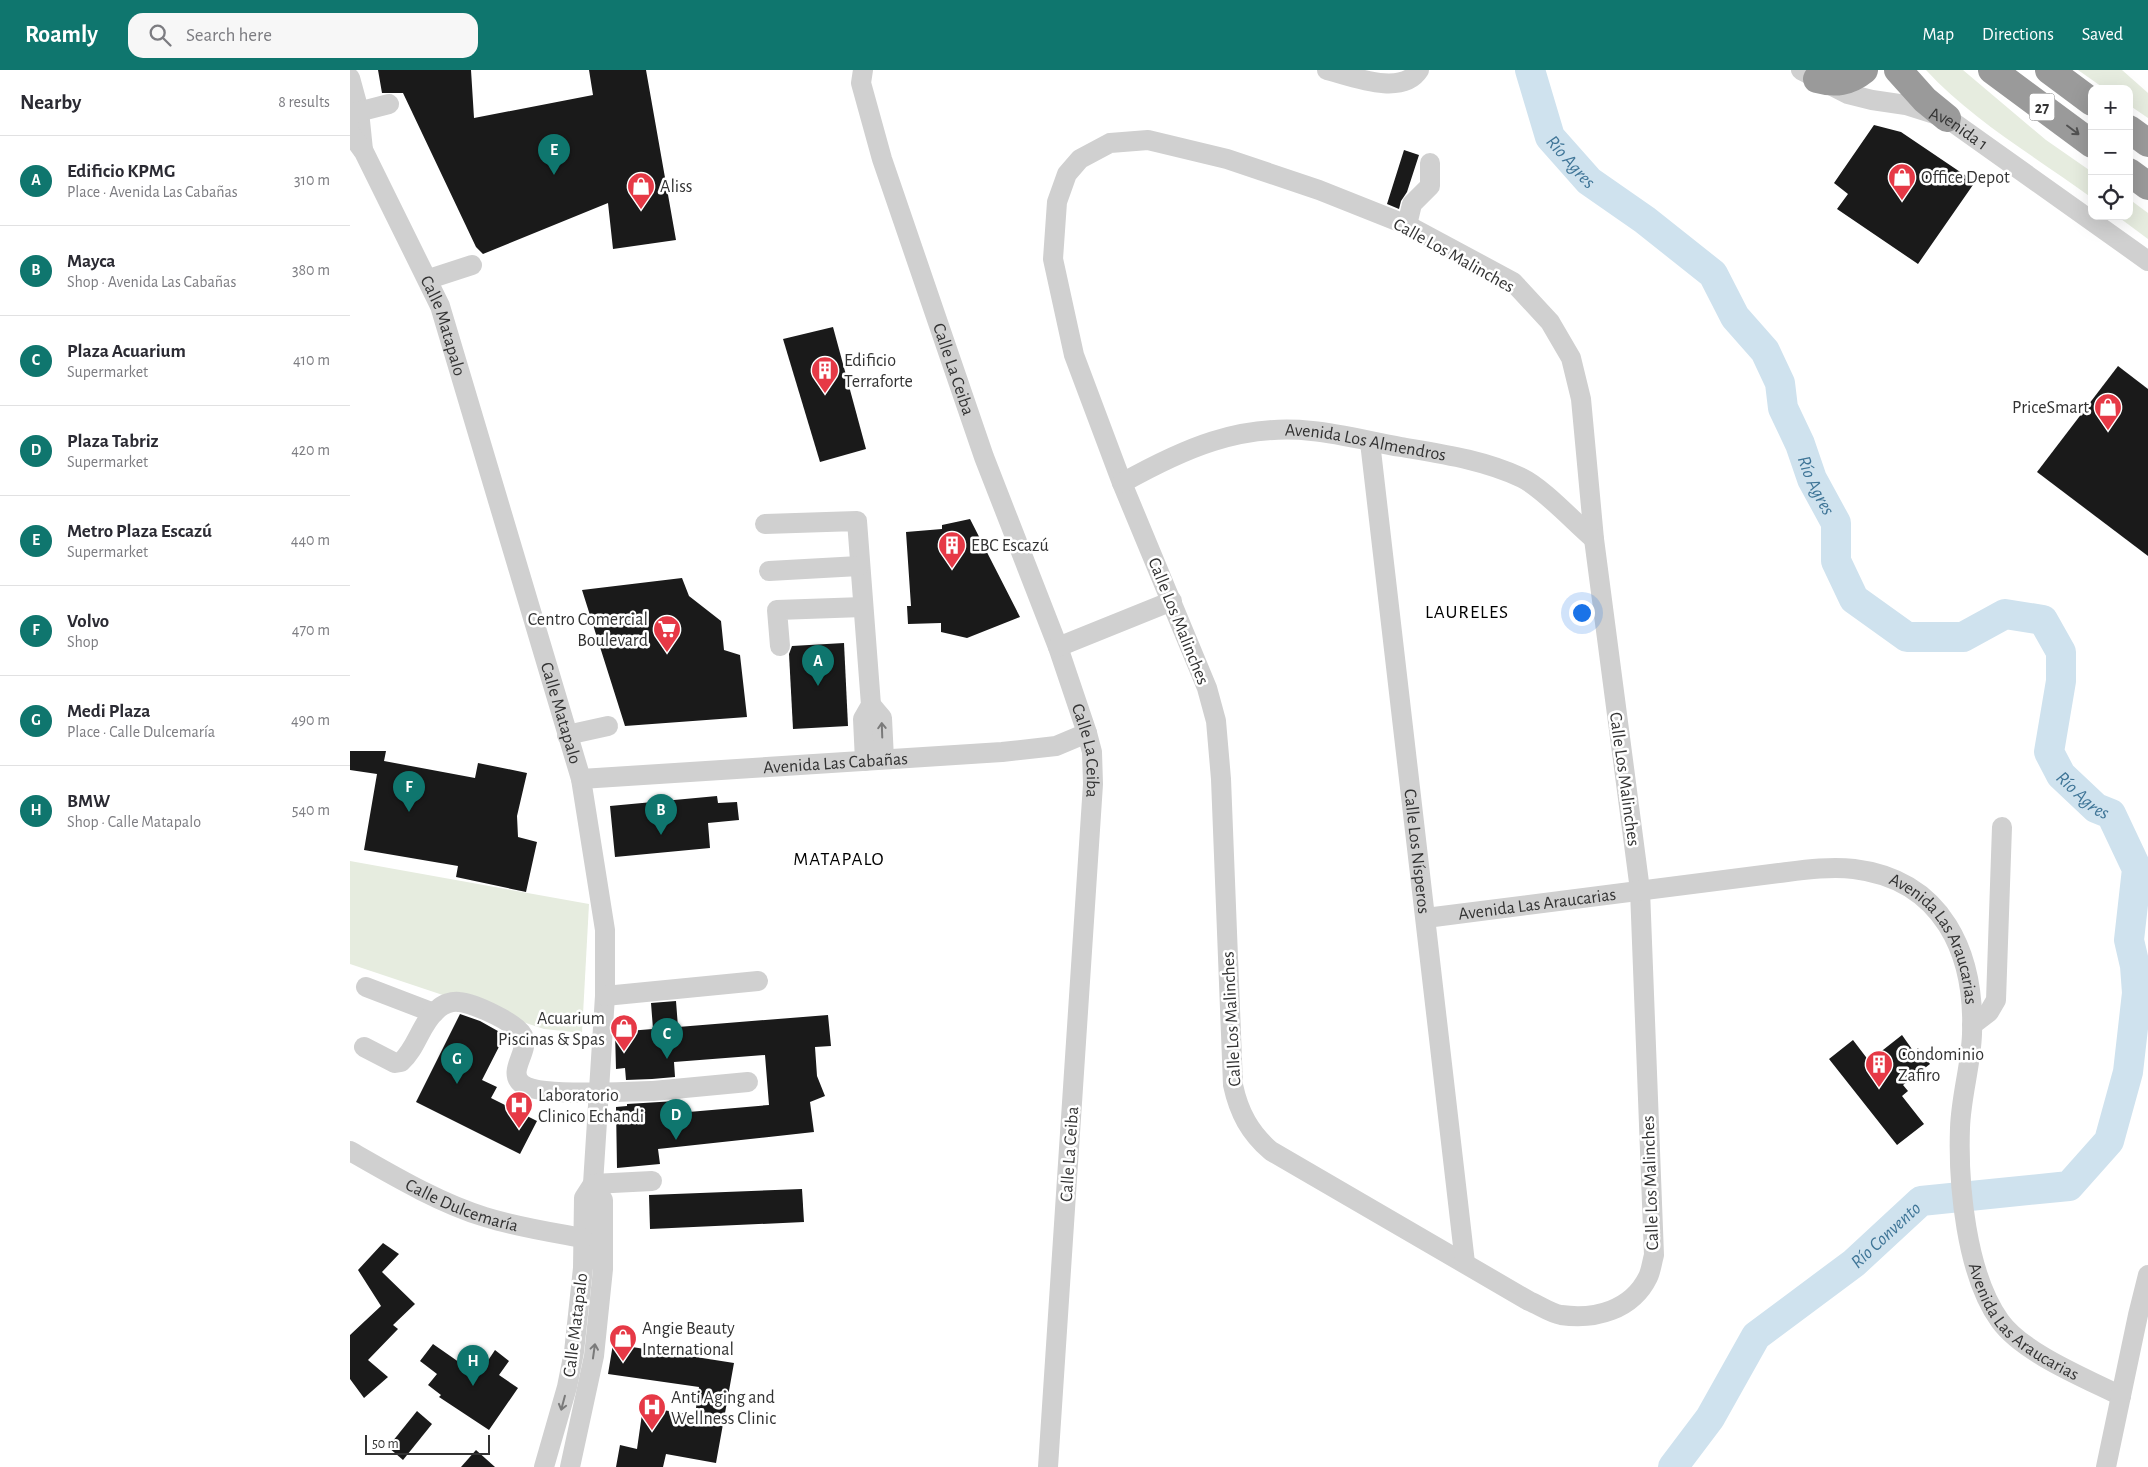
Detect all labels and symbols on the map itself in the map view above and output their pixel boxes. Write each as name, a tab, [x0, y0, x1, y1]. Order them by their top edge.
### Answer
road number: 27	[2030, 94, 2054, 121]
street label: Avenida 1	[1927, 105, 1991, 154]
one-way arrow	[2066, 125, 2079, 136]
water label: Río Agres	[1542, 132, 1597, 193]
pin: E	[538, 134, 570, 175]
shop icon: Office Depot	[1887, 162, 1917, 201]
place label: Office Depot	[1921, 169, 2010, 187]
shop icon: Aliss	[626, 171, 656, 210]
place label: Aliss	[660, 178, 693, 196]
street label: Calle Los Malinches	[1390, 215, 1517, 297]
street label: Calle Matapalo	[416, 273, 468, 378]
street label: Calle La Ceiba	[929, 321, 977, 418]
place label: Edificio Terraforte	[844, 352, 913, 391]
building icon: Edificio Terraforte	[810, 355, 840, 394]
shop icon: PriceSmart	[2093, 392, 2123, 431]
place label: PriceSmart	[2012, 399, 2089, 417]
street label: Avenida Los Almendros	[1285, 421, 1447, 465]
water label: Río Agres	[1794, 453, 1838, 518]
building icon: EBC Escazú	[937, 530, 967, 569]
place label: EBC Escazú	[971, 537, 1049, 555]
street label: Calle Los Malinches	[1144, 555, 1212, 687]
your location	[1569, 600, 1595, 626]
district label: LAURELES	[1425, 603, 1509, 622]
place label: Centro Comercial Boulevard	[528, 611, 648, 650]
supermarket icon: Centro Comercial Boulevard	[652, 614, 682, 653]
pin: A	[802, 645, 834, 686]
street label: Calle Matapalo	[537, 660, 584, 766]
street label: Calle La Ceiba	[1068, 701, 1101, 798]
street label: Calle Los Malinches	[1606, 711, 1642, 847]
one-way arrow	[877, 722, 887, 738]
street label: Avenida Las Cabañas	[763, 750, 908, 777]
water label: Río Agres	[2052, 768, 2111, 823]
pin: F	[393, 771, 425, 812]
street label: Calle Los Nísperos	[1400, 788, 1433, 915]
pin: B	[645, 794, 677, 835]
district label: MATAPALO	[793, 850, 885, 869]
street label: Avenida Las Araucarias	[1886, 871, 1979, 1005]
street label: Avenida Las Araucarias	[1457, 886, 1617, 924]
street label: Calle Los Malinches	[1219, 951, 1245, 1087]
place label: Acuarium Piscinas & Spas	[498, 1010, 605, 1049]
shop icon: Acuarium Piscinas & Spas	[609, 1013, 639, 1052]
pin: C	[651, 1018, 683, 1059]
pin: G	[441, 1043, 473, 1084]
place label: Condominio Zafiro	[1898, 1046, 1984, 1085]
building icon: Condominio Zafiro	[1864, 1049, 1894, 1088]
place label: Laboratorio Clinico Echandi	[538, 1087, 644, 1126]
hospital icon: Laboratorio Clinico Echandi	[504, 1090, 534, 1129]
pin: D	[660, 1099, 692, 1140]
street label: Calle La Ceiba	[1058, 1106, 1082, 1203]
street label: Calle Los Malinches	[1640, 1115, 1662, 1251]
street label: Calle Dulcemaría	[402, 1176, 520, 1235]
water label: Río Convento	[1847, 1198, 1925, 1272]
street label: Avenida Las Araucarias	[1965, 1261, 2081, 1384]
street label: Calle Matapalo	[561, 1272, 591, 1378]
place label: Angie Beauty International	[642, 1320, 735, 1359]
shop icon: Angie Beauty International	[608, 1323, 638, 1362]
one-way arrow	[589, 1343, 599, 1359]
pin: H	[457, 1345, 489, 1386]
place label: Anti Aging and Wellness Clinic	[671, 1389, 776, 1428]
hospital icon: Anti Aging and Wellness Clinic	[637, 1392, 667, 1431]
one-way arrow	[557, 1394, 567, 1410]
scale bar	[365, 1432, 490, 1455]

